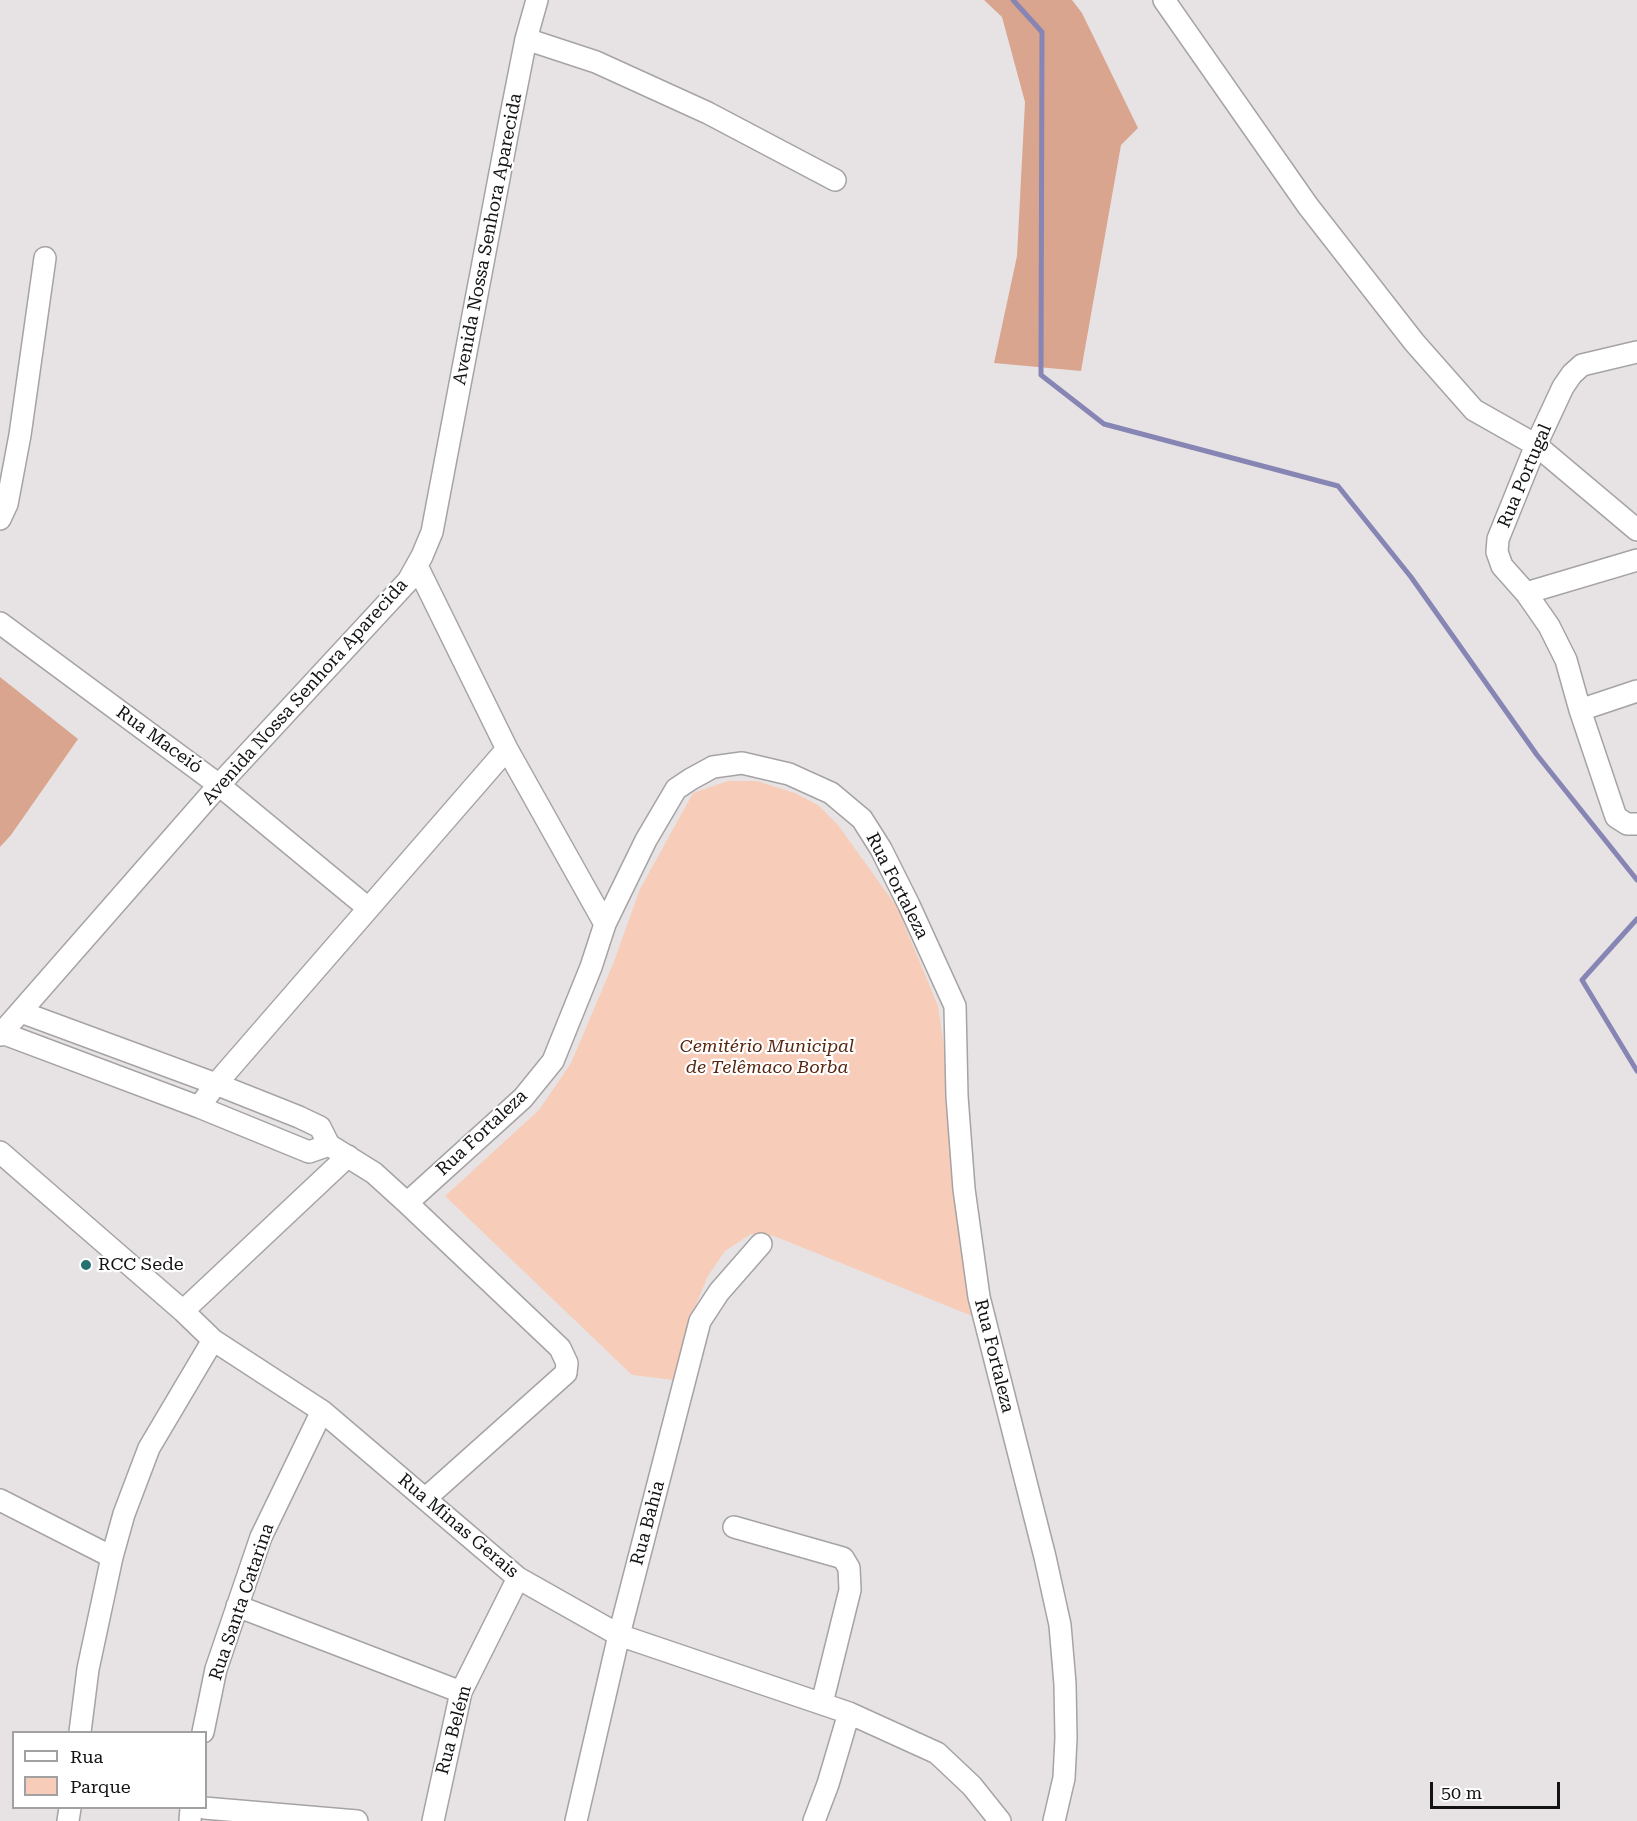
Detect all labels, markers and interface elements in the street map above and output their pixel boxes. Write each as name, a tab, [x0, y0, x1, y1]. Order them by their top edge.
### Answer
street label: Avenida Nossa Senhora Aparecida	[449, 91, 527, 387]
street label: Rua Portugal	[1493, 421, 1557, 531]
street label: Avenida Nossa Senhora Aparecida	[198, 575, 412, 809]
street label: Rua Maceió	[112, 702, 206, 778]
street label: Rua Fortaleza	[861, 829, 933, 943]
park label: Cemitério Municipal de Telêmaco Borba	[680, 1036, 854, 1078]
street label: Rua Fortaleza	[432, 1085, 532, 1181]
place label: RCC Sede	[98, 1254, 184, 1276]
marker: RCC Sede	[79, 1258, 93, 1272]
street label: Rua Fortaleza	[969, 1297, 1019, 1415]
street label: Rua Minas Gerais	[393, 1469, 523, 1583]
street label: Rua Bahia	[626, 1478, 670, 1568]
street label: Rua Santa Catarina	[205, 1521, 279, 1683]
street label: Rua Belém	[432, 1683, 476, 1777]
legend	[12, 1731, 207, 1809]
text: Rua	[70, 1746, 103, 1767]
scale bar	[1433, 1770, 1564, 1808]
text: Parque	[70, 1776, 131, 1797]
text: 50 m	[1441, 1782, 1482, 1803]

